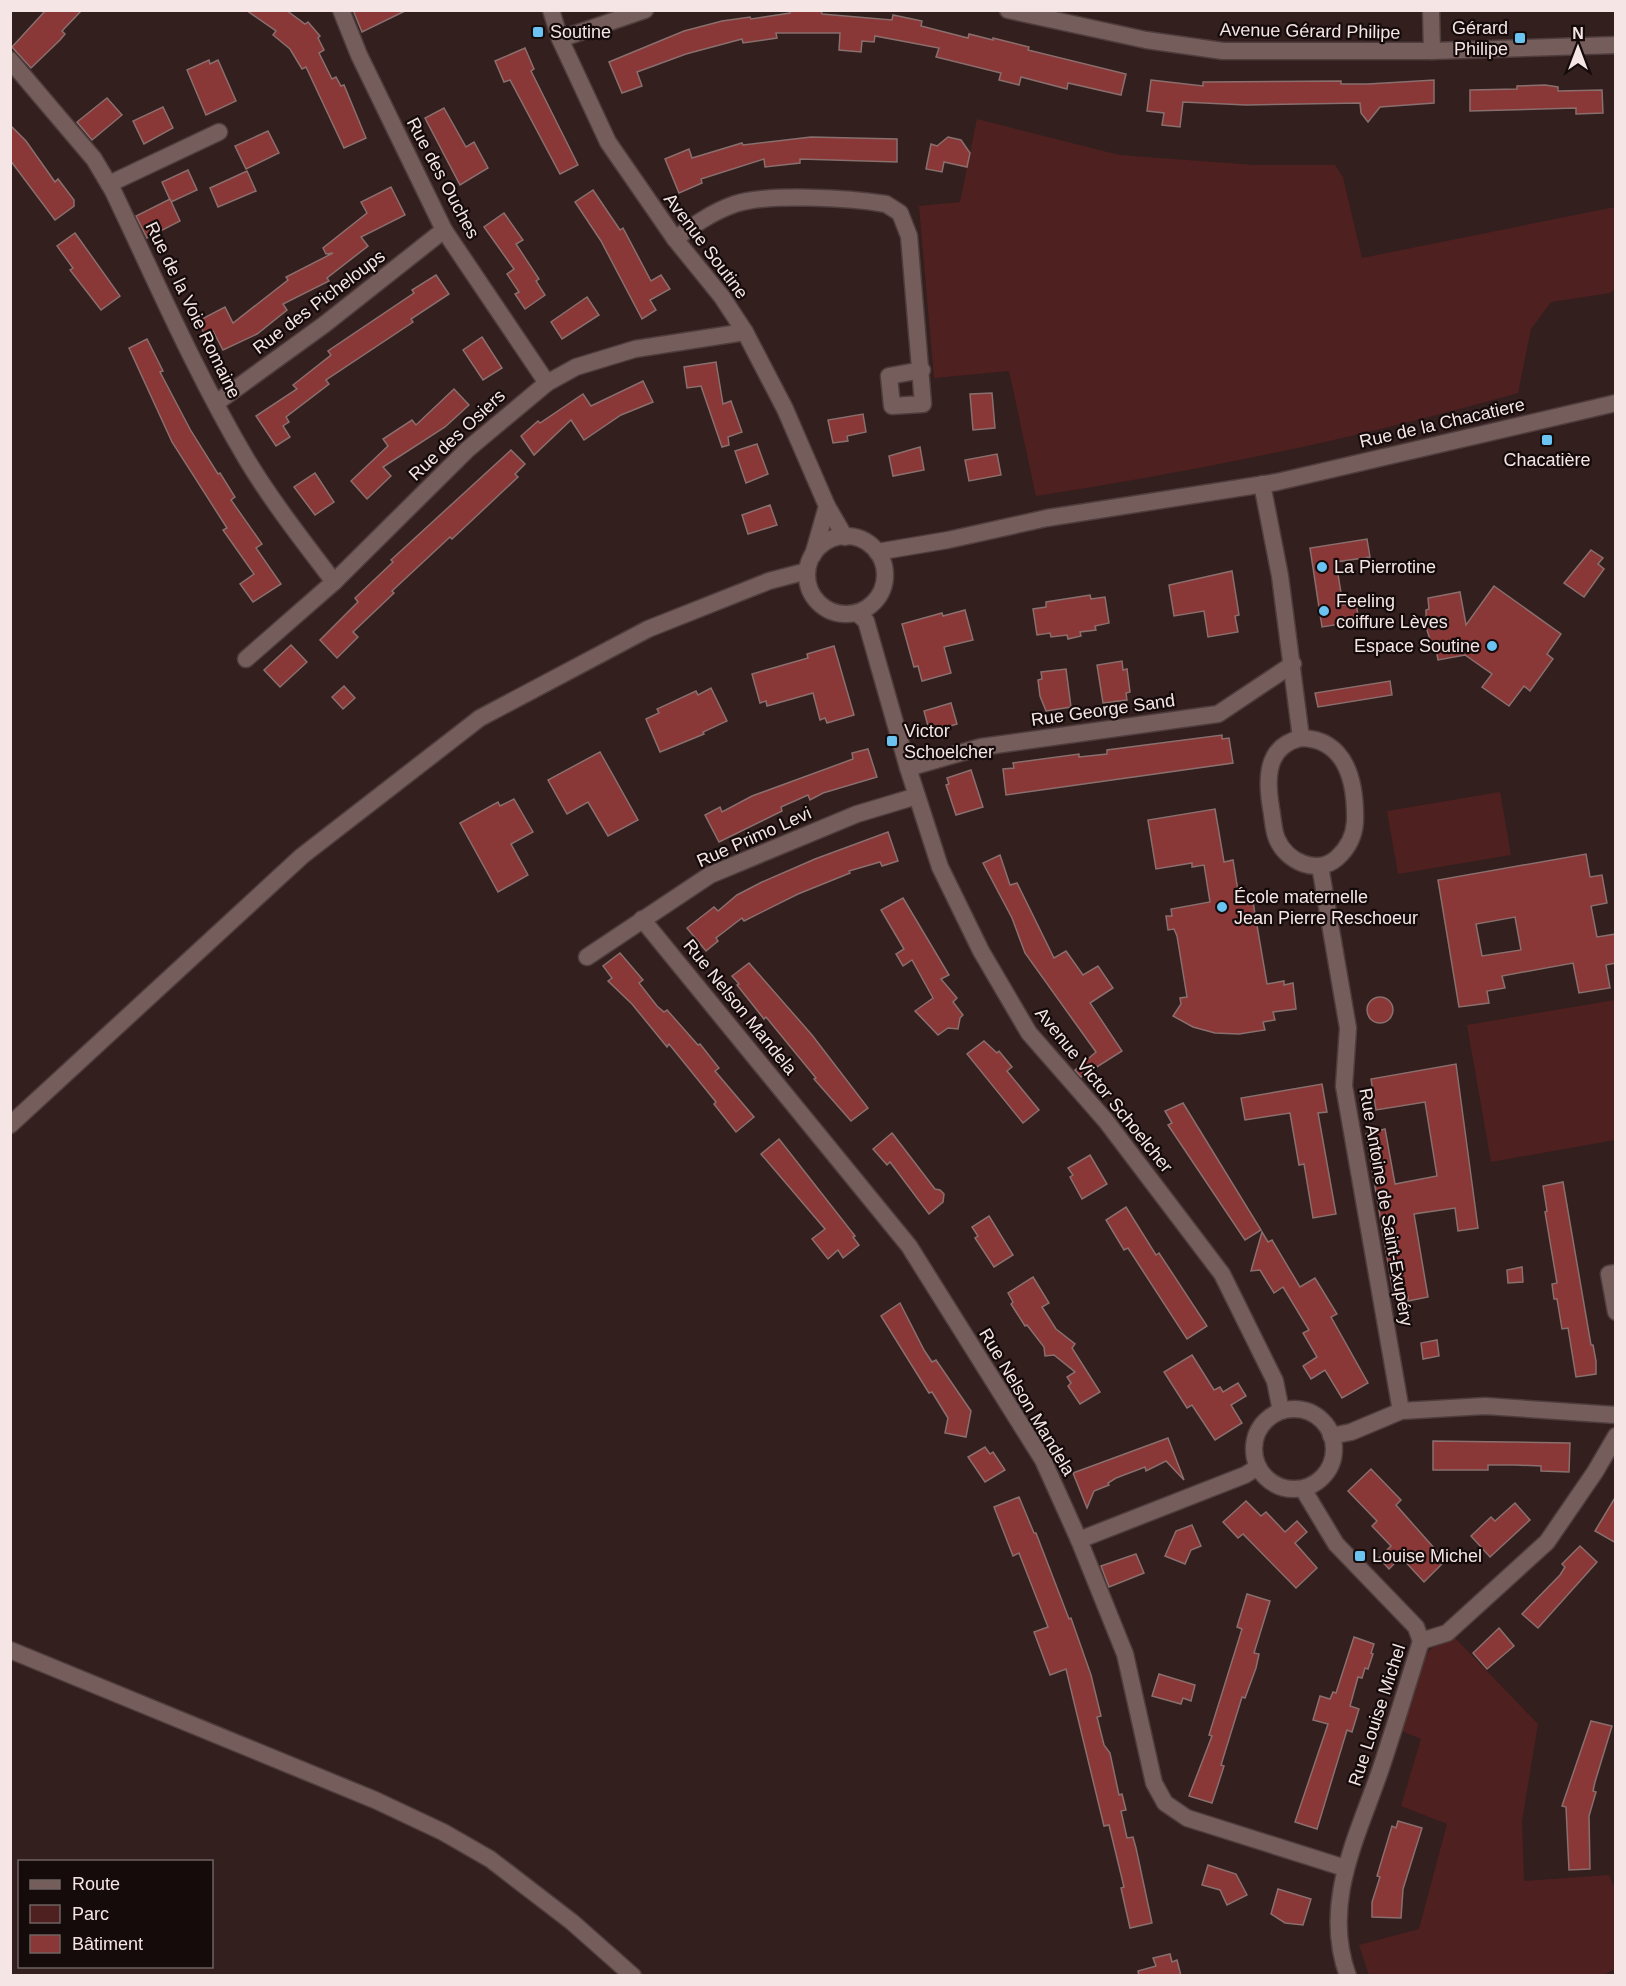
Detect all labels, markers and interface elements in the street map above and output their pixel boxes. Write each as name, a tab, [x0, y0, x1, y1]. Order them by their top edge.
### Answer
place label: Gérard Philipe	[1452, 18, 1508, 59]
north arrow	[1548, 18, 1608, 78]
street label: Avenue Gérard Philipe	[1219, 19, 1401, 43]
place label: Soutine	[550, 22, 611, 42]
marker: Soutine	[531, 25, 545, 39]
text: N	[1572, 25, 1584, 42]
marker: Gérard Philipe	[1513, 31, 1527, 45]
street label: Rue des Ouches	[403, 114, 483, 242]
street label: Avenue Soutine	[660, 189, 752, 303]
street label: Rue de la Voie Romaine	[141, 218, 245, 402]
street label: Rue des Picheloups	[249, 246, 389, 358]
street label: Rue des Osiers	[405, 385, 509, 485]
street label: Rue de la Chacatiere	[1357, 394, 1527, 452]
marker: Chacatière	[1540, 433, 1554, 447]
place label: Chacatière	[1503, 450, 1591, 470]
place label: La Pierrotine	[1334, 557, 1436, 577]
marker: La Pierrotine	[1315, 560, 1329, 574]
place label: Feeling coiffure Lèves	[1336, 591, 1448, 632]
marker: Feeling coiffure Lèves	[1317, 604, 1331, 618]
place label: Espace Soutine	[1354, 636, 1480, 656]
marker: Espace Soutine	[1485, 639, 1499, 653]
street label: Rue George Sand	[1030, 690, 1176, 730]
place label: Victor Schoelcher	[904, 721, 994, 762]
marker: Victor Schoelcher	[885, 734, 899, 748]
street label: Rue Primo Levi	[694, 803, 814, 871]
place label: École maternelle Jean Pierre Reschoeur	[1234, 887, 1418, 928]
marker: École maternelle Jean Pierre Reschoeur	[1215, 900, 1229, 914]
street label: Rue Nelson Mandela	[679, 935, 801, 1079]
street label: Avenue Victor Schoelcher	[1031, 1003, 1177, 1177]
street label: Rue Antoine de Saint-Exupéry	[1355, 1087, 1417, 1327]
street label: Rue Nelson Mandela	[975, 1325, 1079, 1480]
place label: Louise Michel	[1372, 1546, 1482, 1566]
marker: Louise Michel	[1353, 1549, 1367, 1563]
street label: Rue Louise Michel	[1345, 1641, 1409, 1789]
legend	[18, 1860, 213, 1968]
text: Route	[72, 1874, 120, 1894]
text: Parc	[72, 1904, 109, 1924]
text: Bâtiment	[72, 1934, 143, 1954]

